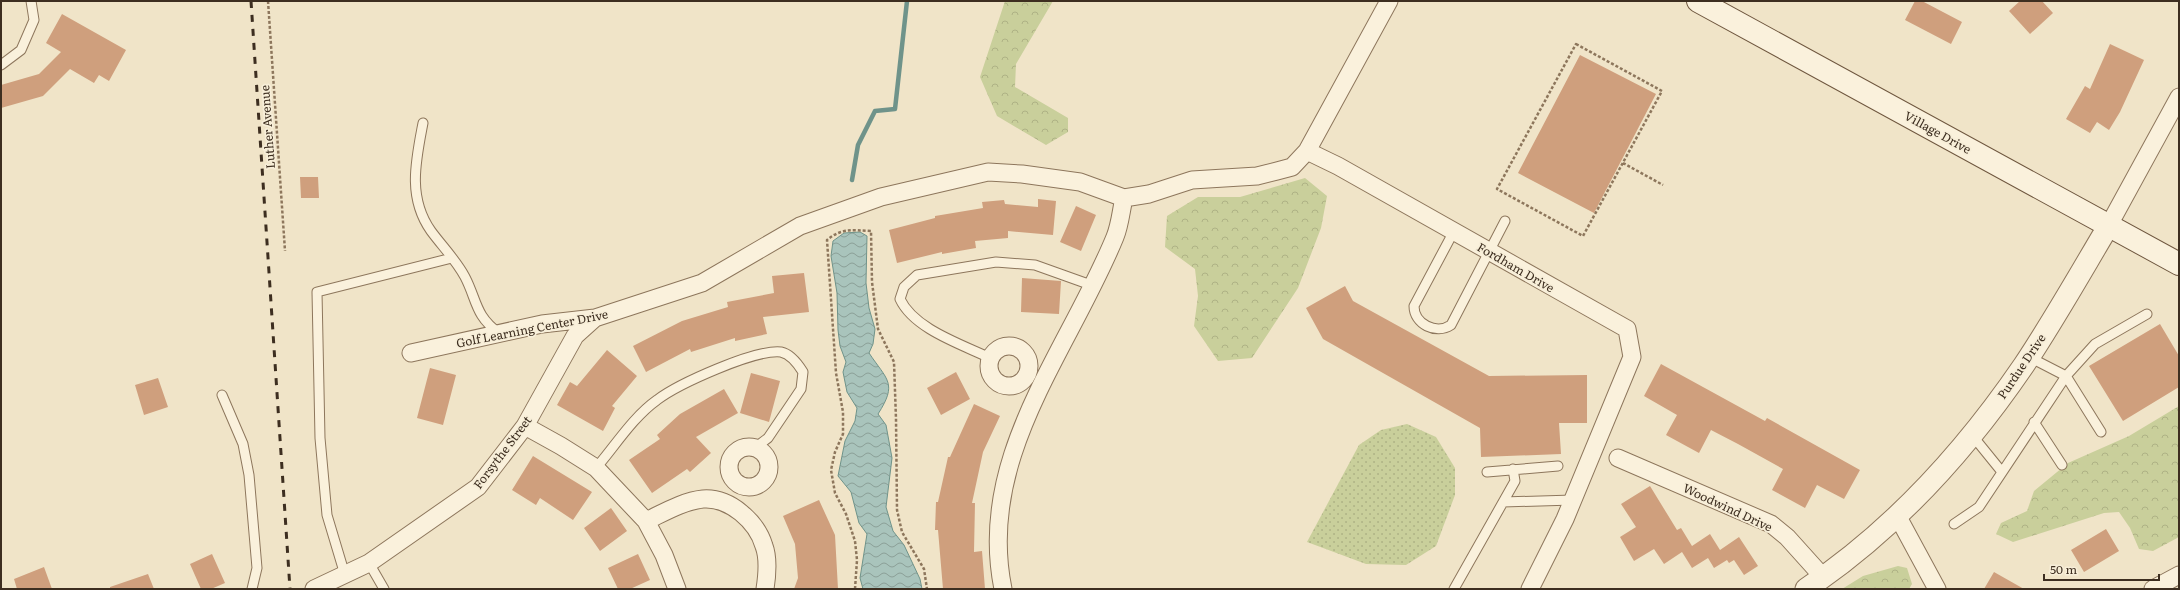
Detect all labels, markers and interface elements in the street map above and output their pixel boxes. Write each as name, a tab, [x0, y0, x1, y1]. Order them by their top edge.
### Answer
street label: Luther Avenue	[255, 85, 279, 169]
street label: Village Drive	[1901, 106, 1975, 158]
street label: Fordham Drive	[1474, 238, 1558, 296]
street label: Golf Learning Center Drive	[455, 304, 609, 352]
street label: Purdue Drive	[1992, 330, 2050, 402]
street label: Forsythe Street	[469, 412, 536, 492]
street label: Woodwind Drive	[1680, 478, 1776, 536]
scale bar	[2044, 556, 2159, 582]
text: 50 m	[2050, 560, 2077, 578]

